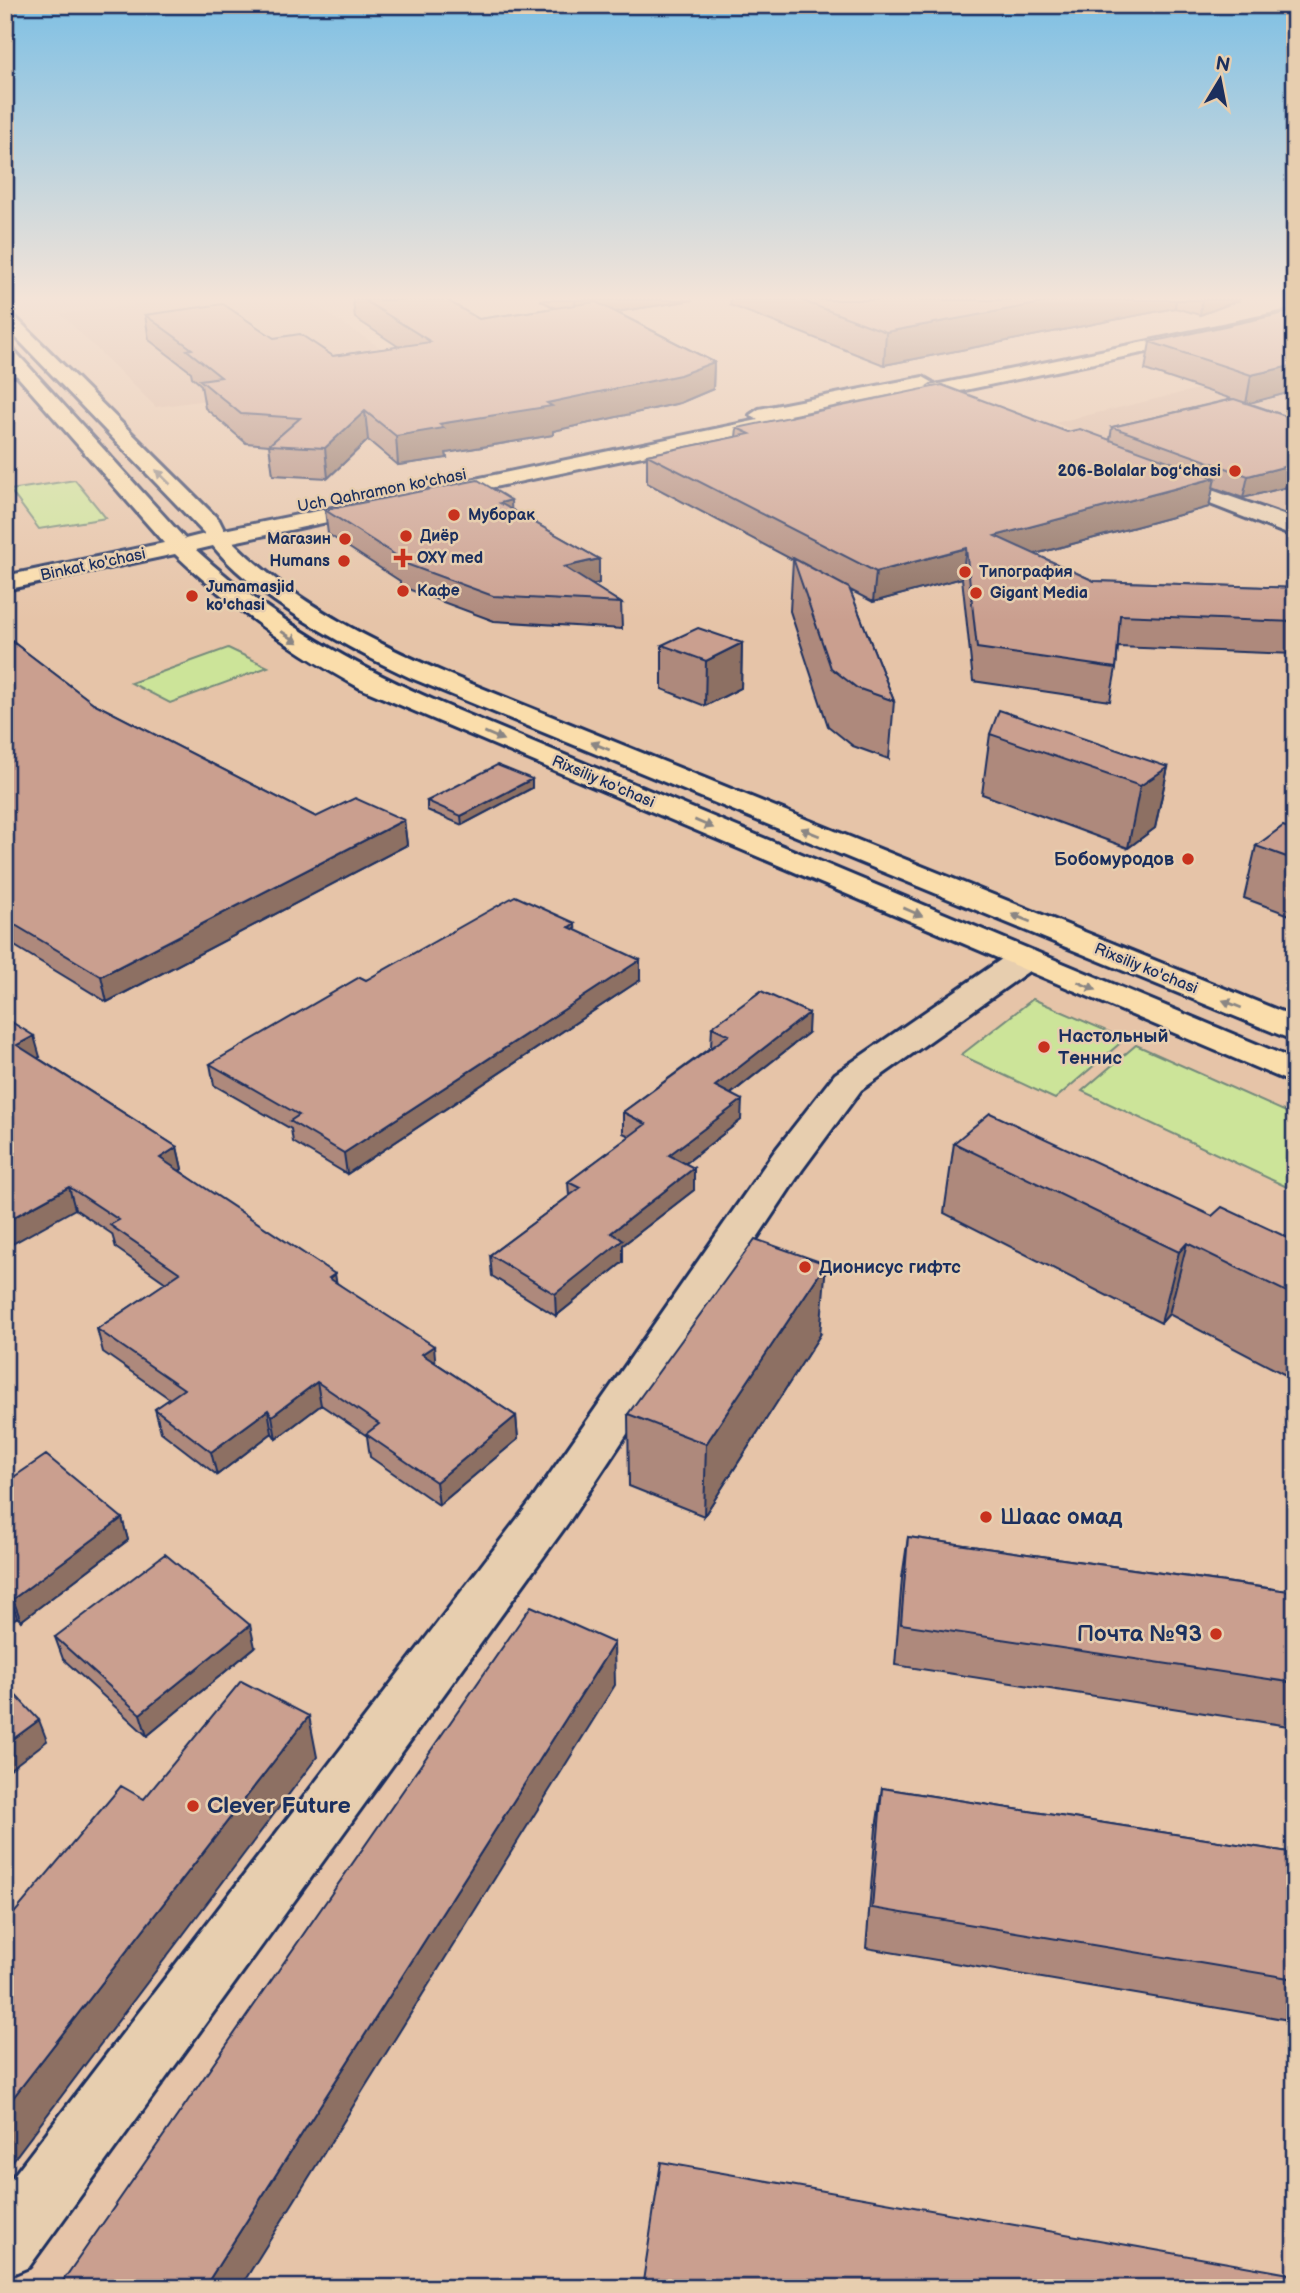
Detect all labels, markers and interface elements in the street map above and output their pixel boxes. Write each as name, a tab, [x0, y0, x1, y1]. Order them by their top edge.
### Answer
north arrow	[1184, 46, 1254, 116]
text: N	[1214, 52, 1232, 77]
place label: 206-Bolalar bogʻchasi	[1057, 462, 1221, 481]
marker: 206-Bolalar bogʻchasi	[1227, 463, 1243, 479]
street label: Uch Qahramon ko'chasi	[296, 465, 468, 517]
one-way arrow	[154, 468, 171, 485]
place label: Муборак	[468, 506, 535, 525]
marker: Муборак	[446, 507, 462, 523]
place label: Диёр	[420, 527, 459, 546]
marker: Диёр	[398, 528, 414, 544]
place label: Магазин	[267, 530, 331, 549]
marker: Магазин	[337, 531, 353, 547]
street label: Binkat ko'chasi	[38, 545, 148, 585]
place label: OXY med	[417, 549, 483, 568]
marker: OXY med	[395, 550, 411, 566]
place label: Humans	[270, 552, 330, 571]
marker: Humans	[336, 553, 352, 569]
place label: Типография	[979, 563, 1073, 582]
marker: Типография	[957, 564, 973, 580]
place label: Jumamasjid ko'chasi	[206, 578, 294, 615]
place label: Кафе	[417, 582, 460, 601]
marker: Кафе	[395, 583, 411, 599]
place label: Gigant Media	[990, 584, 1088, 603]
marker: Gigant Media	[968, 585, 984, 601]
marker: Jumamasjid ko'chasi	[184, 588, 200, 604]
one-way arrow	[280, 630, 299, 643]
one-way arrow	[484, 730, 505, 741]
one-way arrow	[589, 740, 610, 751]
street label: Rixsiliy ko'chasi	[549, 752, 657, 812]
one-way arrow	[693, 819, 714, 830]
one-way arrow	[800, 826, 821, 837]
place label: Бобомуродов	[1054, 848, 1175, 871]
marker: Бобомуродов	[1180, 851, 1196, 867]
one-way arrow	[903, 906, 923, 918]
one-way arrow	[1011, 912, 1031, 924]
street label: Rixsiliy ko'chasi	[1091, 940, 1201, 998]
one-way arrow	[1077, 980, 1098, 991]
one-way arrow	[1221, 998, 1242, 1009]
place label: Настольный Теннис	[1058, 1025, 1168, 1070]
marker: Настольный Теннис	[1036, 1039, 1052, 1055]
place label: Дионисус гифтс	[819, 1256, 961, 1279]
marker: Дионисус гифтс	[797, 1259, 813, 1275]
place label: Шаас омад	[1000, 1503, 1122, 1531]
marker: Шаас омад	[978, 1509, 994, 1525]
place label: Почта №93	[1077, 1620, 1202, 1648]
marker: Почта №93	[1208, 1626, 1224, 1642]
place label: Clever Future	[207, 1792, 351, 1820]
marker: Clever Future	[185, 1798, 201, 1814]

